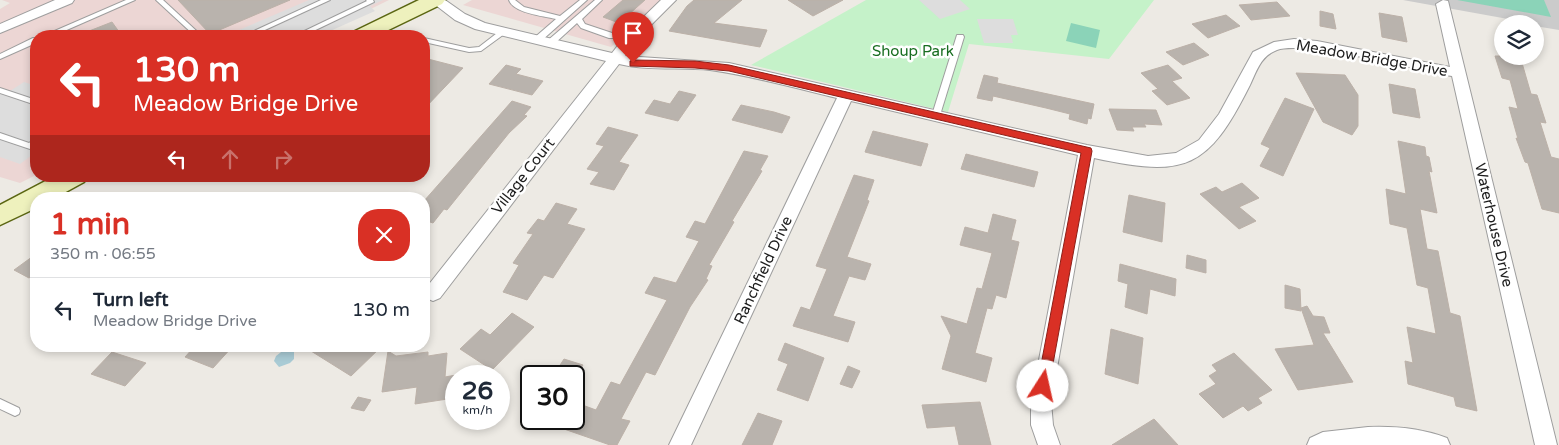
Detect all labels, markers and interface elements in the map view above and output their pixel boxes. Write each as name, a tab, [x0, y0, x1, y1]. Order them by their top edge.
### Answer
pin	[612, 12, 654, 63]
map controls	[1494, 15, 1544, 65]
button: layers	[1494, 15, 1544, 65]
icon: arrive	[619, 19, 647, 47]
street label: Meadow Bridge Drive	[1295, 36, 1449, 80]
park label: Shoup Park	[872, 42, 954, 60]
text: 130 m	[133, 49, 240, 91]
icon: left	[50, 50, 115, 115]
text: Meadow Bridge Drive	[133, 91, 358, 117]
street label: Village Court	[488, 134, 558, 218]
icon: left	[163, 145, 191, 173]
icon: ahead	[216, 145, 244, 173]
icon: right	[269, 145, 297, 173]
street label: Waterhouse Drive	[1471, 161, 1517, 289]
text: 1 min	[50, 206, 130, 243]
button: close	[358, 209, 410, 261]
street label: Ranchfield Drive	[730, 213, 796, 327]
text: 350 m · 06:55	[50, 244, 156, 264]
text: Turn left	[93, 289, 169, 311]
icon: left	[50, 296, 78, 324]
text: 130 m	[352, 299, 410, 321]
text: Meadow Bridge Drive	[93, 311, 257, 331]
position arrow	[1016, 359, 1068, 411]
speed limit sign: 30	[520, 365, 585, 430]
text: 26	[462, 376, 493, 406]
text: km/h	[462, 403, 493, 417]

